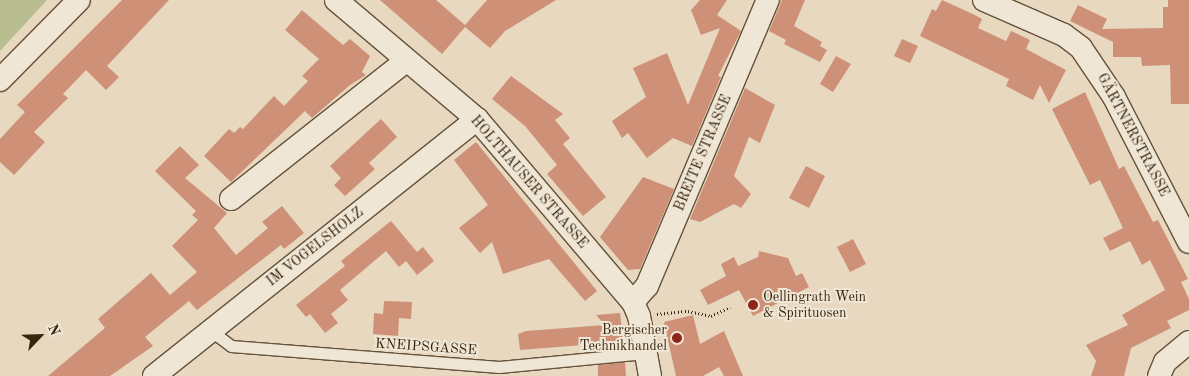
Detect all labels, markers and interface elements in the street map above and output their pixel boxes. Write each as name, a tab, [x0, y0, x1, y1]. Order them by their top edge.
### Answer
street label: GÄRTNERSTRASSE	[1093, 70, 1173, 200]
street label: BREITE STRASSE	[671, 92, 735, 214]
street label: HOLTHAUSER STRASSE	[467, 112, 591, 252]
street label: IM VOGELSHOLZ	[263, 204, 367, 290]
place label: Oellingrath Wein & Spirituosen	[763, 289, 866, 322]
marker: Oellingrath Wein & Spirituosen	[747, 299, 759, 311]
north arrow	[15, 311, 65, 361]
text: N	[45, 322, 62, 338]
place label: Bergischer Technikhandel	[580, 322, 667, 354]
marker: Bergischer Technikhandel	[671, 332, 683, 344]
street label: KNEIPSGASSE	[374, 335, 478, 359]

